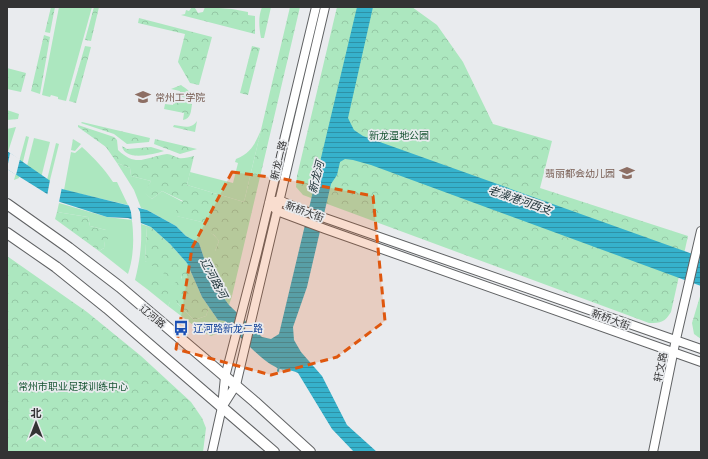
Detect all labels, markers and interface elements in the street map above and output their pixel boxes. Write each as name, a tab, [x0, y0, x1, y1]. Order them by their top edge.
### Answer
school or university icon: 常州工学院	[134, 88, 152, 106]
place label: 常州工学院	[155, 91, 205, 104]
park label: 新龙湿地公园	[369, 129, 429, 142]
street label: 新龙二路	[268, 139, 289, 181]
water label: 新龙河	[305, 157, 327, 195]
school or university icon: 翡丽都会幼儿园	[618, 164, 636, 182]
place label: 翡丽都会幼儿园	[545, 167, 615, 180]
water label: 老澡港河西支	[487, 183, 555, 218]
street label: 新桥大街	[284, 199, 326, 224]
water label: 辽河路河	[197, 255, 231, 302]
street label: 辽河路	[137, 302, 168, 331]
street label: 新桥大街	[590, 307, 632, 332]
bus stop icon: 辽河路新龙二路	[172, 319, 190, 337]
place label: 辽河路新龙二路	[193, 322, 263, 335]
street label: 轩文路	[651, 351, 670, 383]
park label: 常州市职业足球训练中心	[18, 380, 128, 393]
north arrow	[16, 403, 56, 443]
text: 北	[31, 406, 42, 420]

